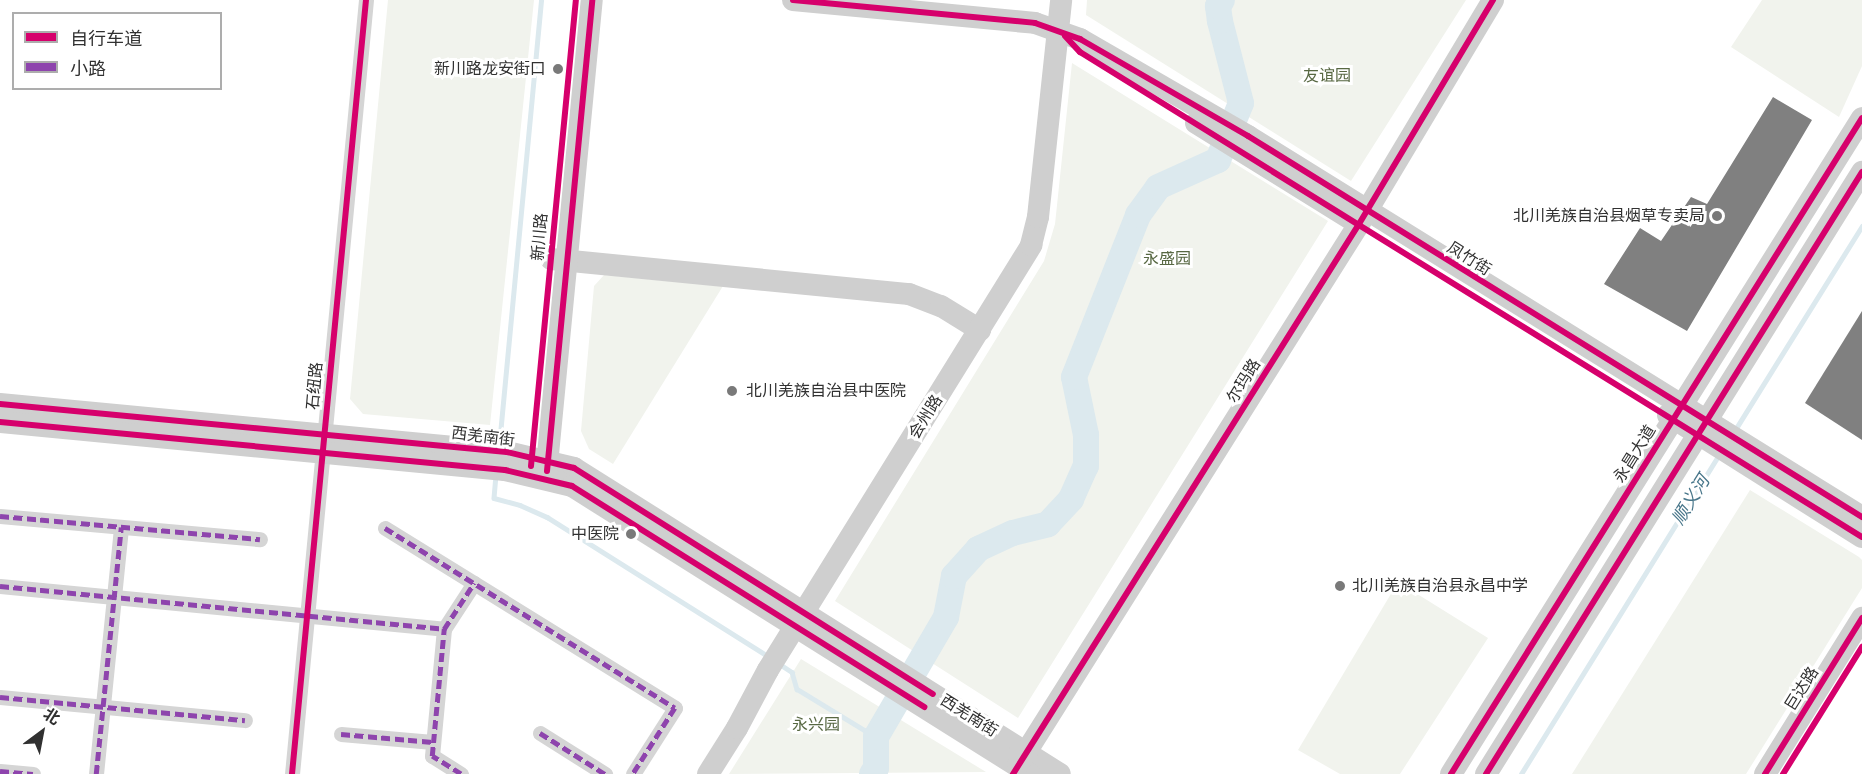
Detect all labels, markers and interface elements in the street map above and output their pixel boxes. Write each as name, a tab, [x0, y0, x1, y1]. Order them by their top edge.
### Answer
legend	[12, 12, 222, 90]
text: 自行车道	[70, 28, 142, 49]
text: 小路	[70, 58, 106, 79]
place label: 新川路龙安街口	[434, 59, 546, 79]
marker: 新川路龙安街口	[551, 62, 565, 76]
park label: 友谊园	[1303, 66, 1351, 86]
place label: 北川羌族自治县烟草专卖局	[1513, 206, 1705, 226]
marker: 北川羌族自治县烟草专卖局	[1710, 209, 1724, 223]
street label: 新川路	[528, 212, 552, 262]
street label: 凤竹街	[1444, 238, 1494, 280]
park label: 永盛园	[1143, 249, 1191, 269]
street label: 尔玛路	[1223, 356, 1265, 406]
street label: 石纽路	[303, 361, 327, 411]
place label: 北川羌族自治县中医院	[746, 381, 906, 401]
marker: 北川羌族自治县中医院	[723, 382, 741, 400]
street label: 会州路	[905, 392, 947, 442]
street label: 永昌大道	[1610, 422, 1660, 486]
street label: 西羌南街	[450, 424, 516, 450]
water label: 顺义河	[1668, 471, 1714, 529]
place label: 中医院	[571, 524, 619, 544]
marker: 中医院	[624, 527, 638, 541]
place label: 北川羌族自治县永昌中学	[1352, 576, 1528, 596]
marker: 北川羌族自治县永昌中学	[1333, 579, 1347, 593]
street label: 巨达路	[1781, 664, 1823, 714]
street label: 西羌南街	[937, 691, 1001, 741]
north arrow	[12, 702, 72, 762]
text: 北	[40, 704, 64, 729]
park label: 永兴园	[792, 715, 840, 735]

